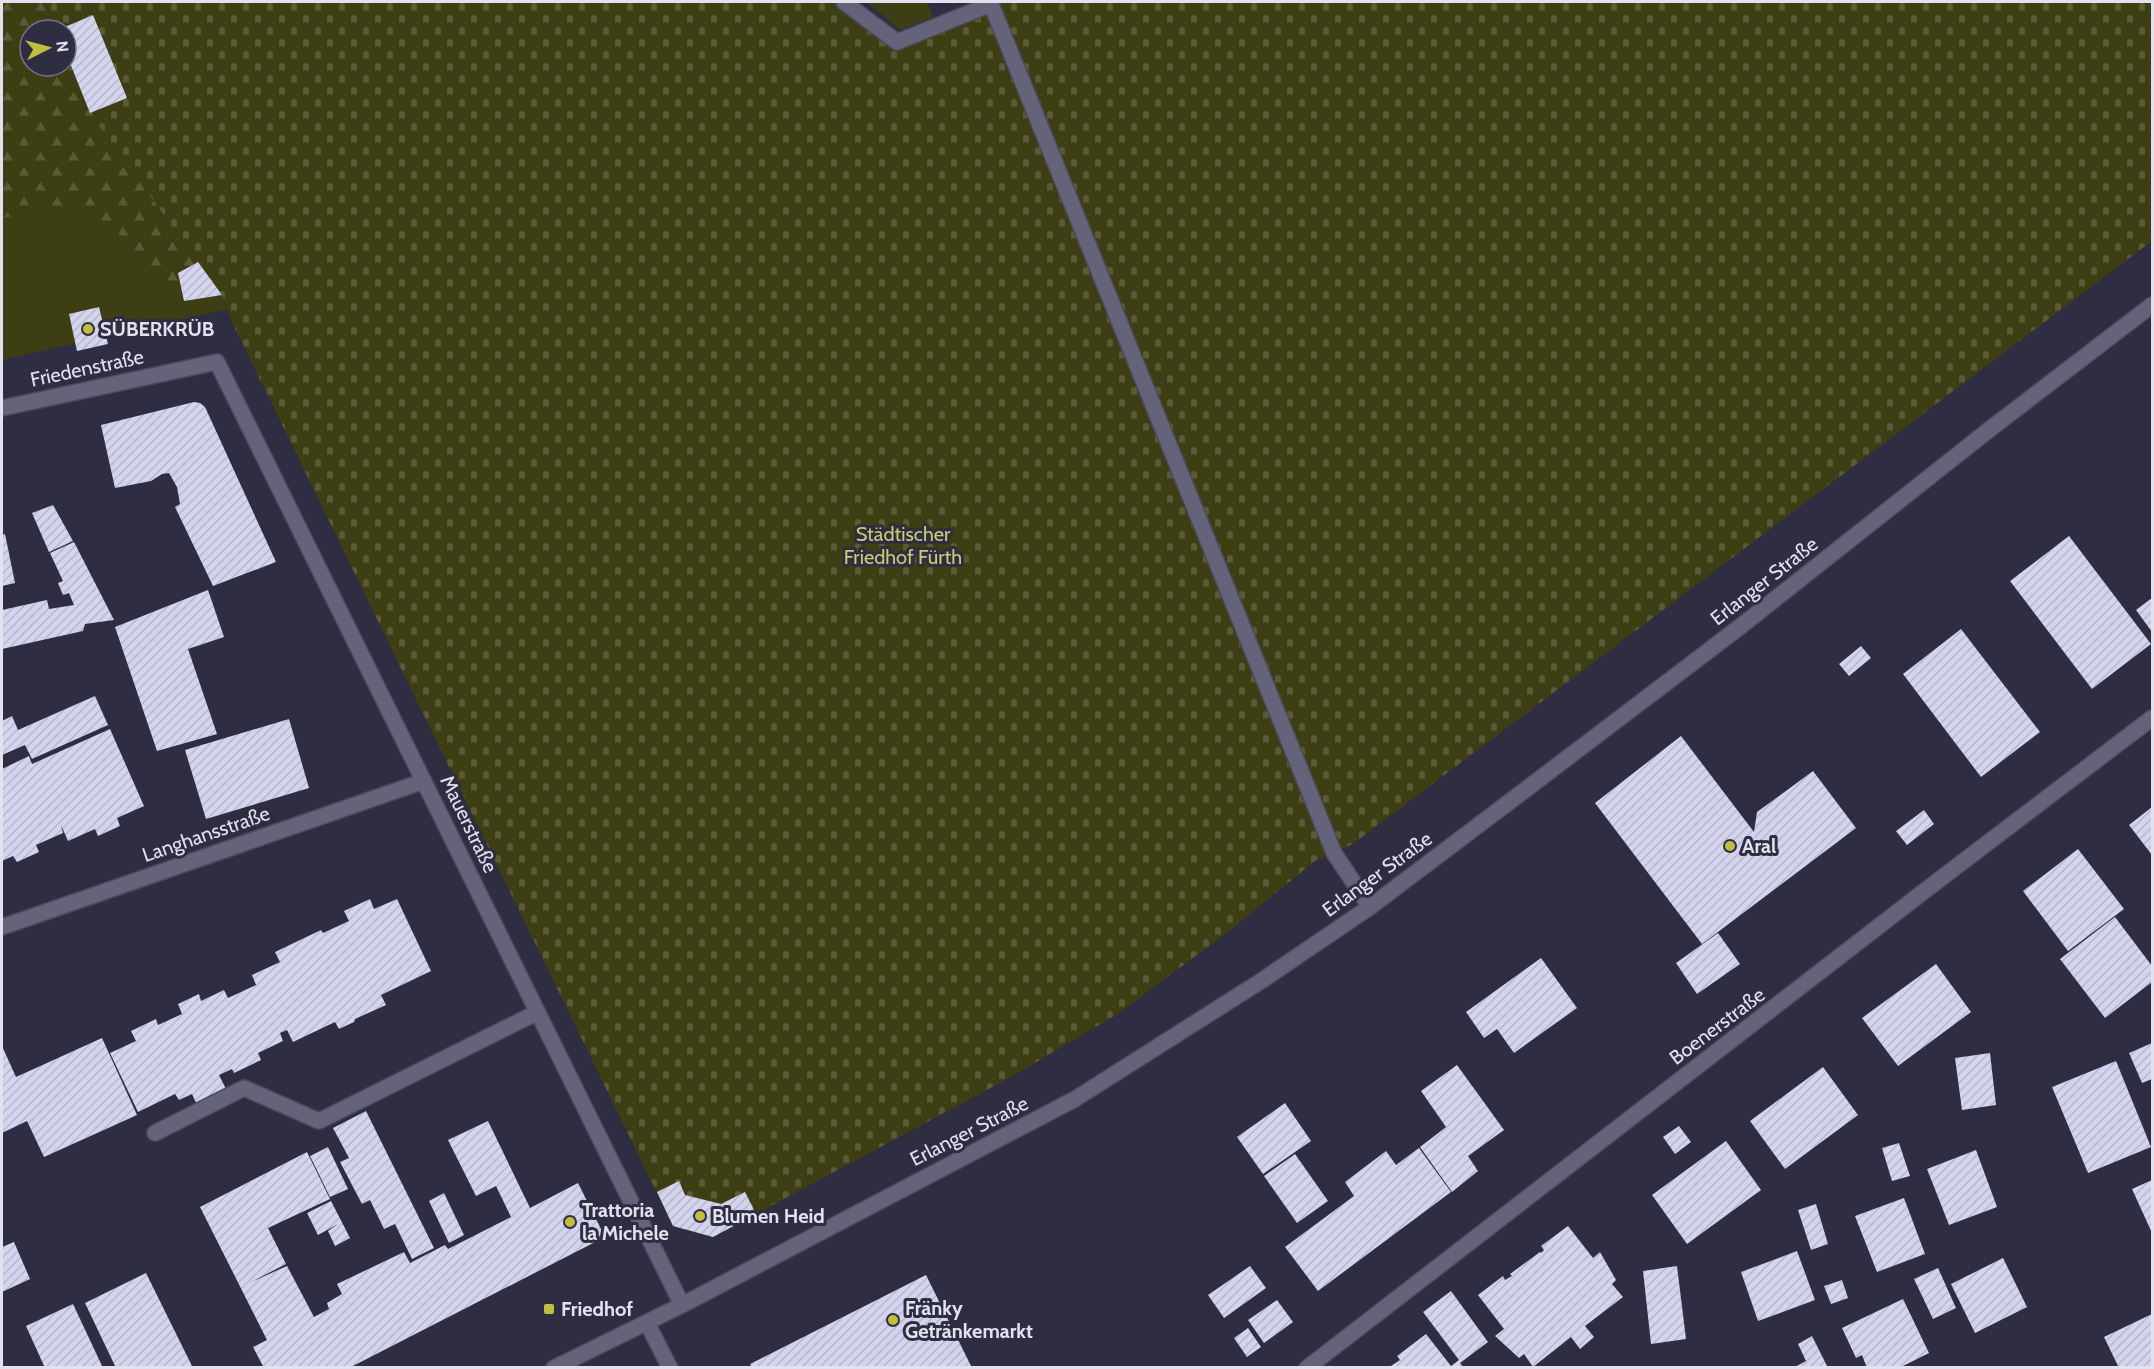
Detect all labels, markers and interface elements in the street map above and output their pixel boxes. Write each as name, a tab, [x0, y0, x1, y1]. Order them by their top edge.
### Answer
north arrow	[18, 18, 78, 78]
text: N	[52, 40, 72, 53]
place label: SÜBERKRÜB	[100, 317, 214, 341]
marker: SÜBERKRÜB	[81, 322, 95, 336]
street label: Friedenstraße	[28, 344, 146, 392]
park label: Städtischer Friedhof Fürth	[844, 522, 962, 569]
street label: Erlanger Straße	[1706, 532, 1822, 630]
street label: Mauerstraße	[435, 771, 503, 877]
street label: Langhansstraße	[139, 801, 273, 867]
street label: Erlanger Straße	[1318, 826, 1436, 922]
place label: Aral	[1742, 834, 1776, 858]
marker: Aral	[1723, 839, 1737, 853]
street label: Boenerstraße	[1664, 982, 1770, 1070]
street label: Erlanger Straße	[906, 1091, 1032, 1171]
place label: Trattoria la Michele	[582, 1198, 669, 1245]
place label: Blumen Heid	[712, 1204, 825, 1228]
marker: Blumen Heid	[693, 1209, 707, 1223]
marker: Trattoria la Michele	[563, 1215, 577, 1229]
place label: Fränky Getränkemarkt	[905, 1296, 1033, 1343]
place label: Friedhof	[561, 1297, 633, 1321]
marker: Friedhof	[542, 1302, 556, 1316]
marker: Fränky Getränkemarkt	[886, 1313, 900, 1327]

